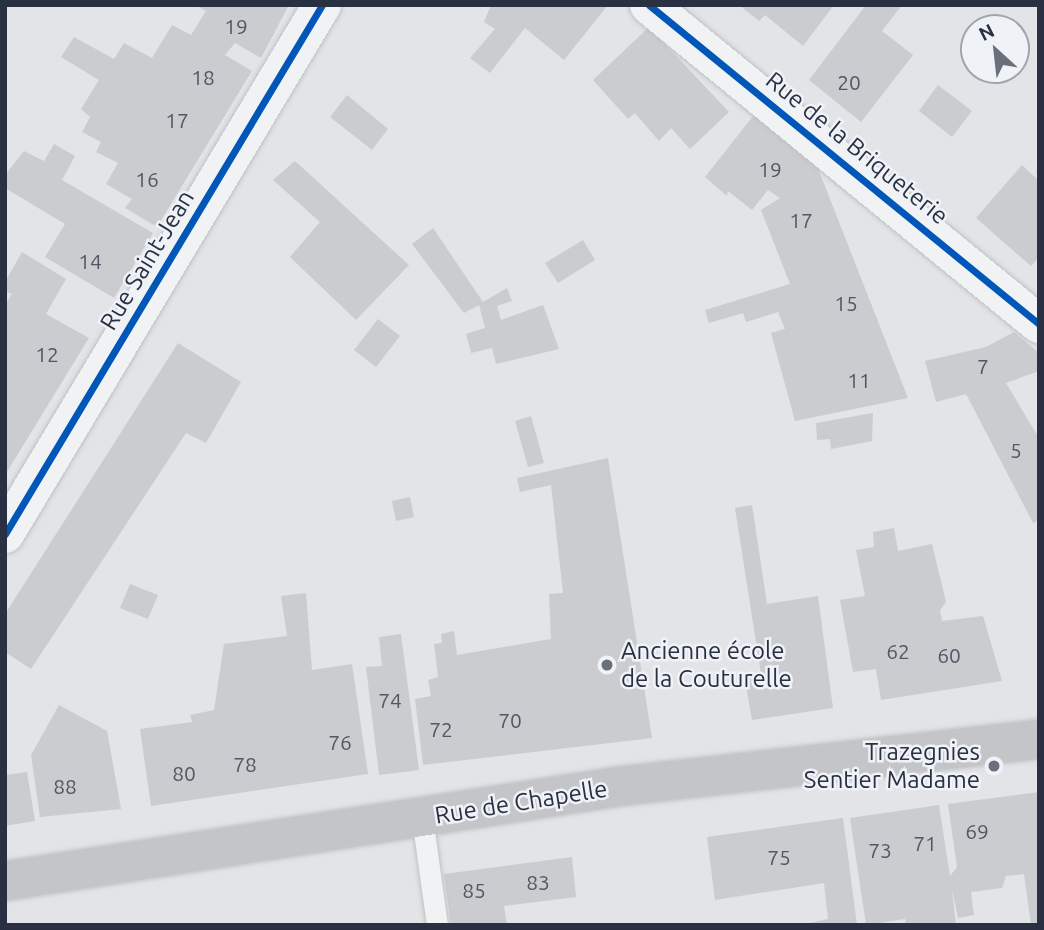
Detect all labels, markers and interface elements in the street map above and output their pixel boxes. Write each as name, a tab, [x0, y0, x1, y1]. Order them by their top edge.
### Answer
house number: 19	[224, 13, 248, 39]
north arrow	[960, 14, 1030, 84]
text: N	[975, 19, 998, 45]
house number: 18	[191, 64, 215, 90]
street label: Rue de la Briqueterie	[760, 66, 954, 230]
house number: 20	[837, 69, 861, 95]
house number: 17	[165, 107, 189, 133]
house number: 19	[758, 156, 782, 182]
house number: 16	[135, 166, 159, 192]
street label: Rue Saint-Jean	[94, 185, 200, 335]
house number: 17	[789, 207, 813, 233]
house number: 14	[78, 248, 102, 274]
house number: 15	[834, 290, 858, 316]
house number: 12	[35, 341, 59, 367]
house number: 7	[977, 353, 989, 379]
house number: 11	[847, 367, 871, 393]
house number: 5	[1010, 437, 1022, 463]
place label: Ancienne école de la Couturelle	[621, 637, 792, 693]
house number: 62	[886, 638, 910, 664]
house number: 60	[937, 642, 961, 668]
marker: Ancienne école de la Couturelle	[599, 657, 615, 673]
house number: 74	[378, 687, 402, 713]
house number: 70	[498, 707, 522, 733]
house number: 72	[429, 716, 453, 742]
house number: 76	[328, 729, 352, 755]
place label: Trazegnies Sentier Madame	[804, 738, 980, 794]
house number: 78	[233, 751, 257, 777]
marker: Trazegnies Sentier Madame	[986, 758, 1002, 774]
house number: 80	[172, 760, 196, 786]
house number: 88	[53, 773, 77, 799]
street label: Rue de Chapelle	[433, 774, 609, 830]
house number: 69	[965, 818, 989, 844]
house number: 71	[913, 830, 937, 856]
house number: 73	[868, 837, 892, 863]
house number: 75	[767, 844, 791, 870]
house number: 83	[526, 869, 550, 895]
house number: 85	[462, 877, 486, 903]

